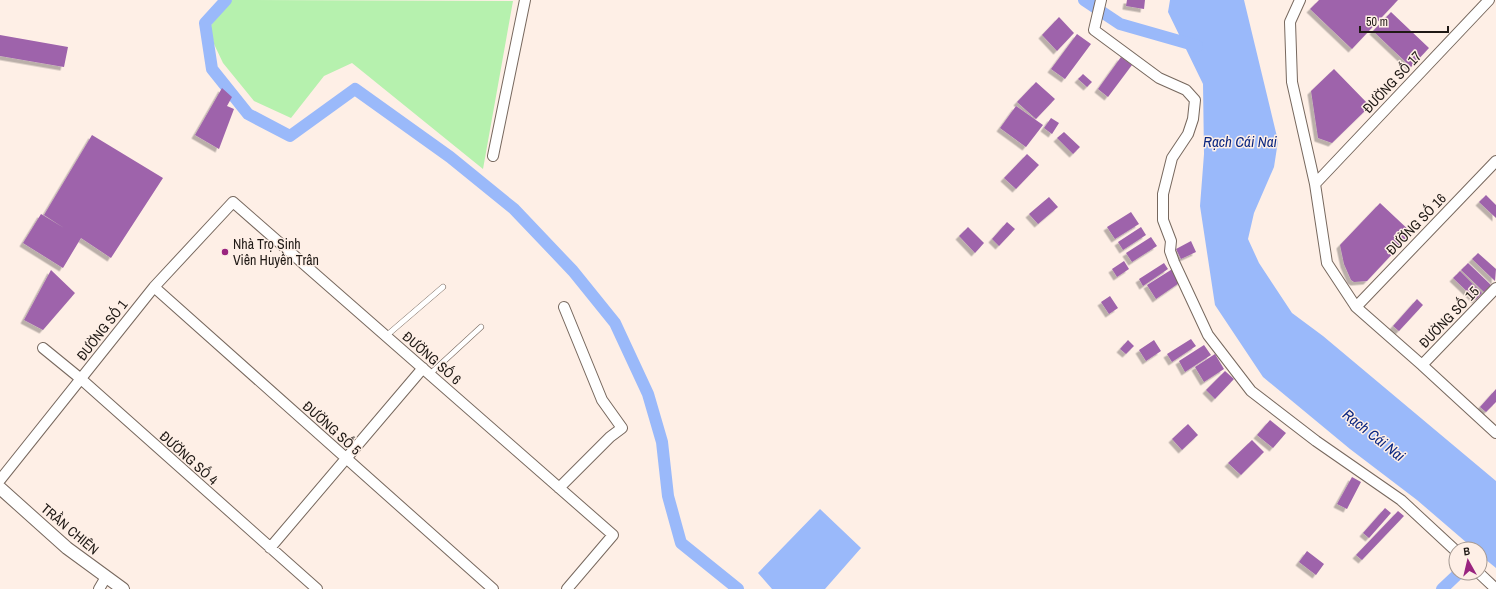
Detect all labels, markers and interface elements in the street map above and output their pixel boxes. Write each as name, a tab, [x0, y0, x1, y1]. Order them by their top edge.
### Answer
scale bar	[1360, 8, 1448, 34]
text: 50 m	[1366, 14, 1388, 30]
street label: ĐƯỜNG SỐ 17	[1358, 46, 1425, 117]
water label: Rạch Cái Nai	[1203, 131, 1277, 152]
street label: ĐƯỜNG SỐ 16	[1382, 189, 1450, 258]
place label: Nhà Trọ Sinh Viên Huyền Trân	[233, 235, 319, 269]
marker: Nhà Trọ Sinh Viên Huyền Trân	[220, 247, 230, 257]
street label: ĐƯỜNG SỐ 15	[1415, 282, 1483, 351]
street label: ĐƯỜNG SỐ 1	[72, 295, 132, 364]
street label: ĐƯỜNG SỐ 6	[399, 327, 466, 388]
street label: ĐƯỜNG SỐ 5	[299, 396, 365, 459]
water label: Rạch Cái Nai	[1338, 404, 1410, 466]
street label: ĐƯỜNG SỐ 4	[156, 426, 223, 489]
street label: TRẦN CHIÊN	[37, 499, 103, 558]
north arrow	[1448, 541, 1488, 581]
text: B	[1462, 544, 1471, 558]

